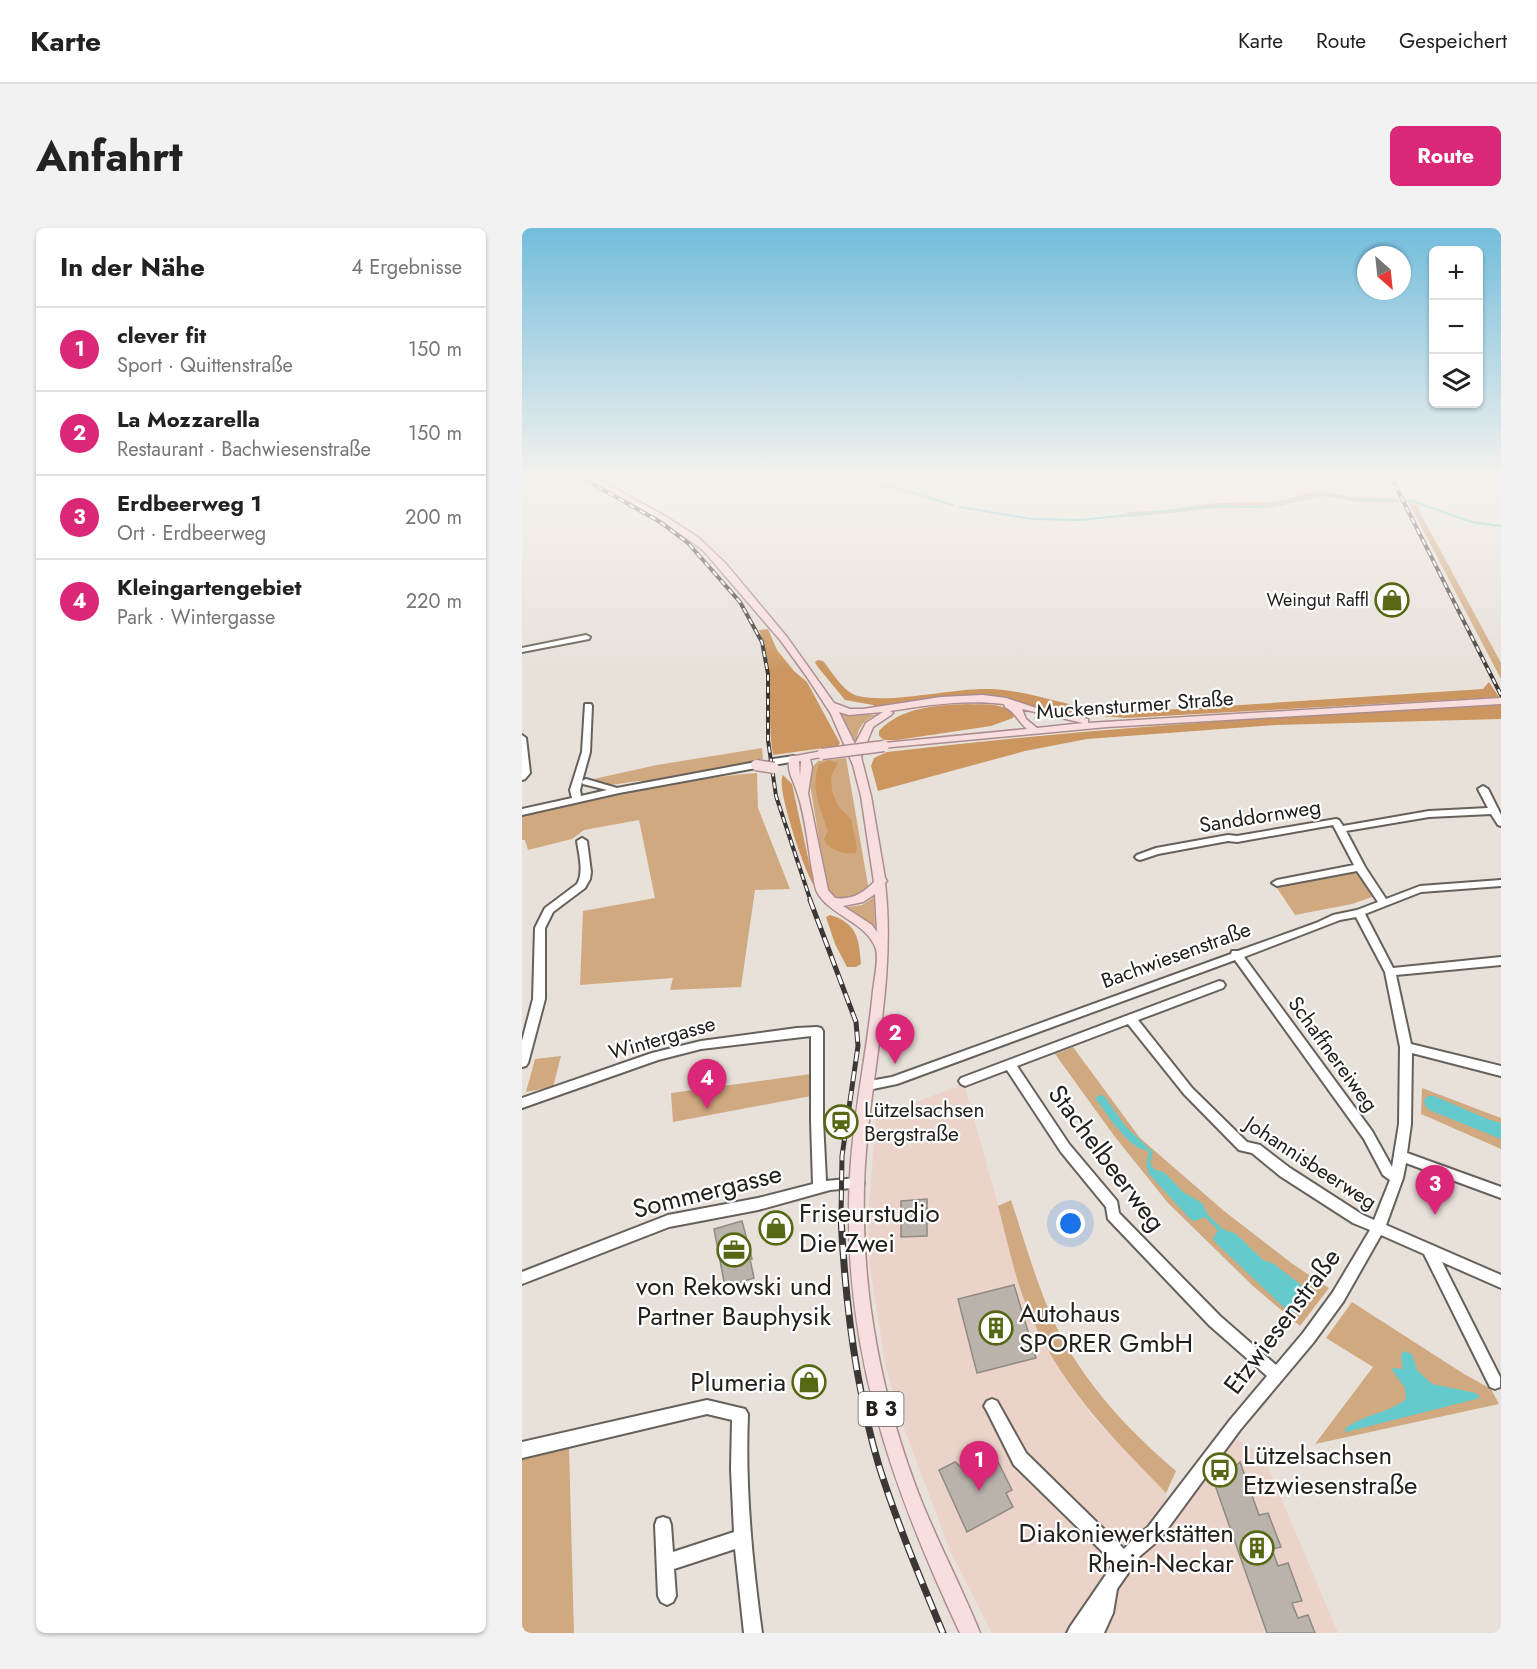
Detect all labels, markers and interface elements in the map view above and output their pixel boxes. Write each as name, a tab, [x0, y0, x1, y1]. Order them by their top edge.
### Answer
text: Karte	[30, 21, 101, 62]
text: Karte	[1238, 26, 1283, 56]
text: Route	[1316, 26, 1366, 56]
text: Gespeichert	[1399, 26, 1507, 56]
text: Anfahrt	[36, 126, 183, 187]
button: Route	[1390, 126, 1501, 186]
north arrow	[1357, 246, 1411, 300]
map controls	[1429, 246, 1483, 408]
button: +	[1429, 246, 1483, 300]
text: In der Nähe	[60, 248, 205, 286]
text: 4 Ergebnisse	[352, 253, 462, 282]
button: −	[1429, 300, 1483, 354]
text: clever fit	[117, 319, 206, 351]
text: 1	[74, 335, 85, 364]
text: 150 m	[408, 335, 462, 364]
text: Sport · Quittenstraße	[117, 351, 293, 380]
button: layers	[1429, 354, 1483, 408]
text: La Mozzarella	[117, 403, 260, 435]
text: 2	[73, 419, 86, 448]
text: 150 m	[408, 419, 462, 448]
text: Restaurant · Bachwiesenstraße	[117, 435, 371, 464]
text: Erdbeerweg 1	[117, 487, 262, 519]
text: 3	[73, 503, 86, 532]
text: 200 m	[405, 503, 462, 532]
text: Ort · Erdbeerweg	[117, 519, 266, 548]
text: Kleingartengebiet	[117, 571, 302, 603]
shop icon: Weingut Raffl	[1374, 582, 1410, 618]
text: 4	[73, 587, 86, 616]
text: 220 m	[406, 587, 462, 616]
place label: Weingut Raffl	[1267, 587, 1369, 613]
text: Park · Wintergasse	[117, 603, 275, 632]
street label: Muckensturmer Straße	[1035, 683, 1235, 727]
street label: Sanddornweg	[1197, 792, 1323, 840]
street label: Bachwiesenstraße	[1097, 914, 1255, 996]
street label: Schaffnereiweg	[1281, 990, 1385, 1118]
street label: Wintergasse	[605, 1008, 719, 1068]
pin: 2	[876, 1014, 914, 1064]
pin: 4	[688, 1060, 726, 1109]
street label: Stachelbeerweg	[1039, 1077, 1175, 1239]
place label: Lützelsachsen Bergstraße	[864, 1095, 984, 1149]
station icon: Lützelsachsen Bergstraße	[823, 1104, 859, 1140]
street label: Johannisbeerweg	[1237, 1107, 1383, 1217]
street label: Sommergasse	[628, 1154, 786, 1228]
pin: 3	[1416, 1166, 1454, 1215]
place label: Friseurstudio Die Zwei	[799, 1194, 940, 1262]
your location	[1056, 1209, 1085, 1238]
shop icon: Friseurstudio Die Zwei	[758, 1210, 794, 1246]
office icon: von Rekowski und Partner Bauphysik	[716, 1232, 752, 1268]
street label: Etzwiesenstraße	[1214, 1240, 1350, 1402]
place label: von Rekowski und Partner Bauphysik	[636, 1267, 832, 1335]
place label: Autohaus SPORER GmbH	[1019, 1294, 1193, 1362]
building icon: Autohaus SPORER GmbH	[978, 1310, 1014, 1346]
place label: Plumeria	[690, 1363, 786, 1401]
shop icon: Plumeria	[791, 1364, 827, 1400]
road number: B 3	[858, 1392, 904, 1426]
place label: Lützelsachsen Etzwiesenstraße	[1243, 1436, 1417, 1504]
pin: 1	[960, 1442, 998, 1491]
bus stop icon: Lützelsachsen Etzwiesenstraße	[1202, 1452, 1238, 1488]
place label: Diakoniewerkstätten Rhein-Neckar	[1019, 1514, 1234, 1582]
building icon: Diakoniewerkstätten Rhein-Neckar	[1239, 1530, 1275, 1566]

